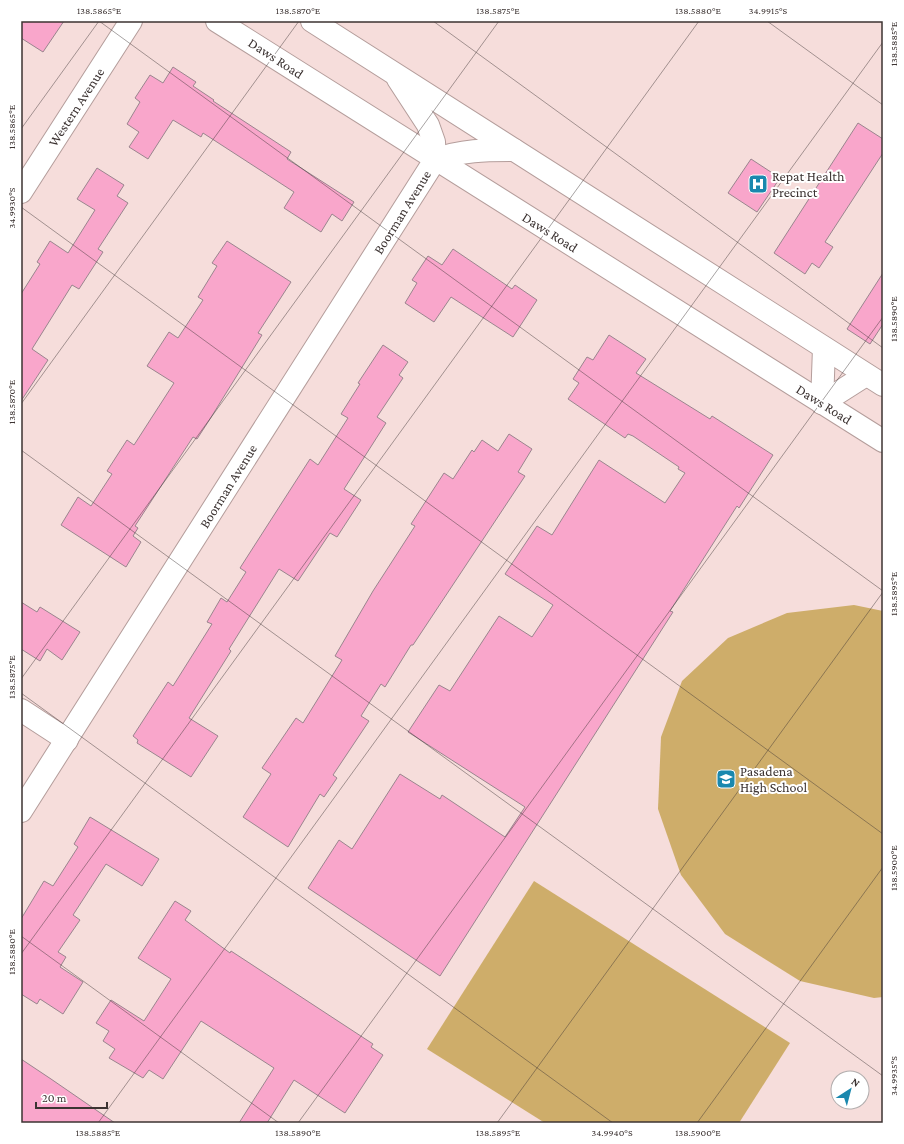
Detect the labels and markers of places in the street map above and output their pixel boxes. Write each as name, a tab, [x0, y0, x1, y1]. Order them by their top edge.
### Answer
place label: Repat Health Precinct	[772, 168, 845, 200]
hospital icon: Repat Health Precinct	[747, 173, 769, 195]
place label: Pasadena High School	[740, 763, 807, 795]
school or university icon: Pasadena High School	[715, 768, 737, 790]

